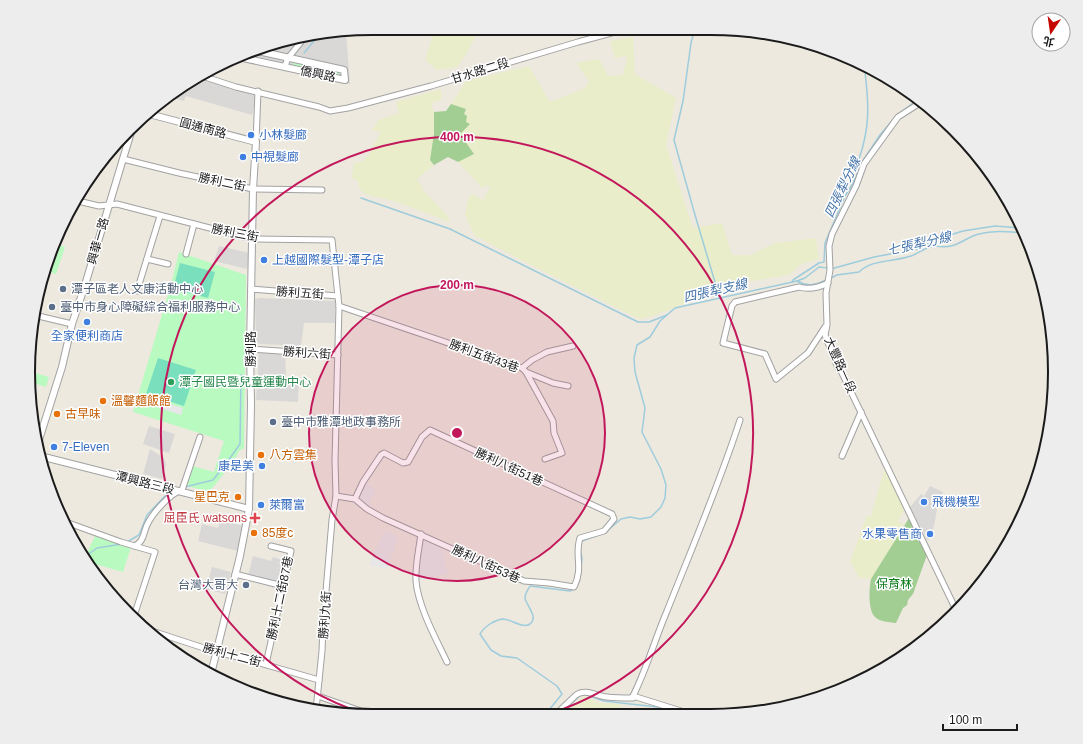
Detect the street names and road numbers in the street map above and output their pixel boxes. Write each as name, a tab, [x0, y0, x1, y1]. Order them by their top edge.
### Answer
street label: 甘水路二段	[449, 56, 511, 86]
street label: 僑興路	[299, 63, 337, 85]
street label: 圓通南路	[178, 115, 228, 141]
street label: 勝利二街	[197, 170, 247, 194]
street label: 興華一路	[85, 216, 111, 266]
street label: 勝利三街	[210, 222, 260, 244]
street label: 勝利五街	[276, 284, 324, 302]
street label: 勝利路	[244, 331, 258, 367]
street label: 大豐路一段	[821, 335, 859, 395]
street label: 勝利五街43巷	[447, 337, 521, 375]
street label: 勝利六街	[283, 344, 331, 362]
street label: 勝利八街51巷	[473, 445, 545, 489]
street label: 潭興路三段	[114, 469, 176, 497]
street label: 勝利八街53巷	[450, 542, 522, 586]
street label: 勝利十二街87巷	[264, 555, 296, 641]
street label: 勝利九街	[316, 591, 334, 639]
street label: 勝利十二街	[201, 640, 263, 670]

